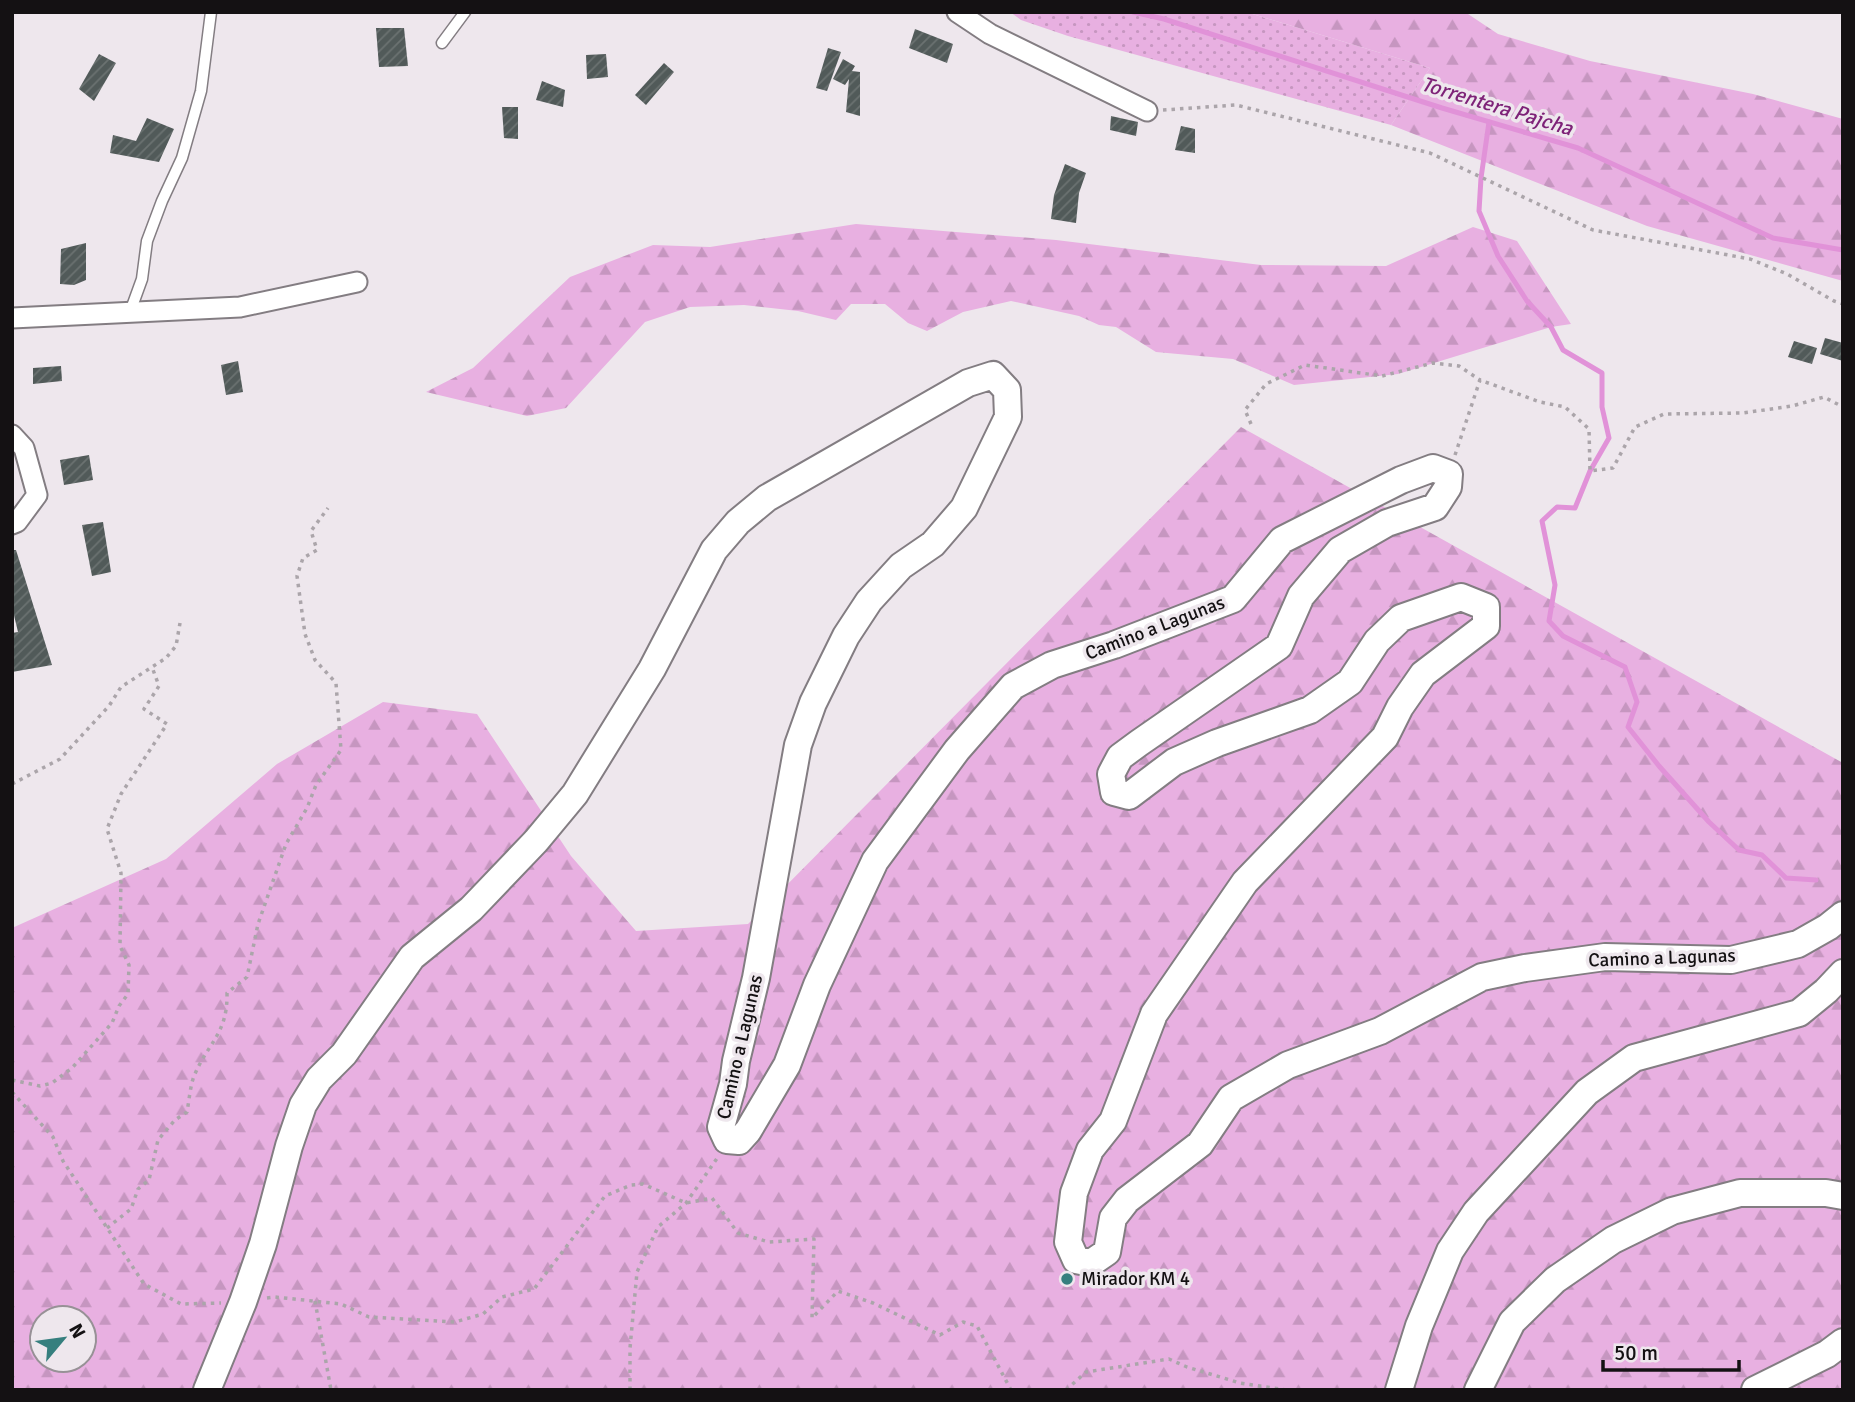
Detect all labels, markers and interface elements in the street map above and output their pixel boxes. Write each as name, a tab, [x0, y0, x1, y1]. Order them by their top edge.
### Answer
water label: Torrentera Pajcha	[1418, 71, 1577, 142]
street label: Camino a Lagunas	[1082, 590, 1228, 666]
street label: Camino a Lagunas	[1588, 943, 1736, 973]
street label: Camino a Lagunas	[712, 972, 768, 1122]
place label: Mirador KM 4	[1081, 1267, 1190, 1291]
marker: Mirador KM 4	[1059, 1271, 1075, 1287]
north arrow	[28, 1304, 98, 1374]
text: N	[63, 1320, 91, 1343]
scale bar	[1603, 1328, 1740, 1372]
text: 50 m	[1614, 1340, 1658, 1366]

